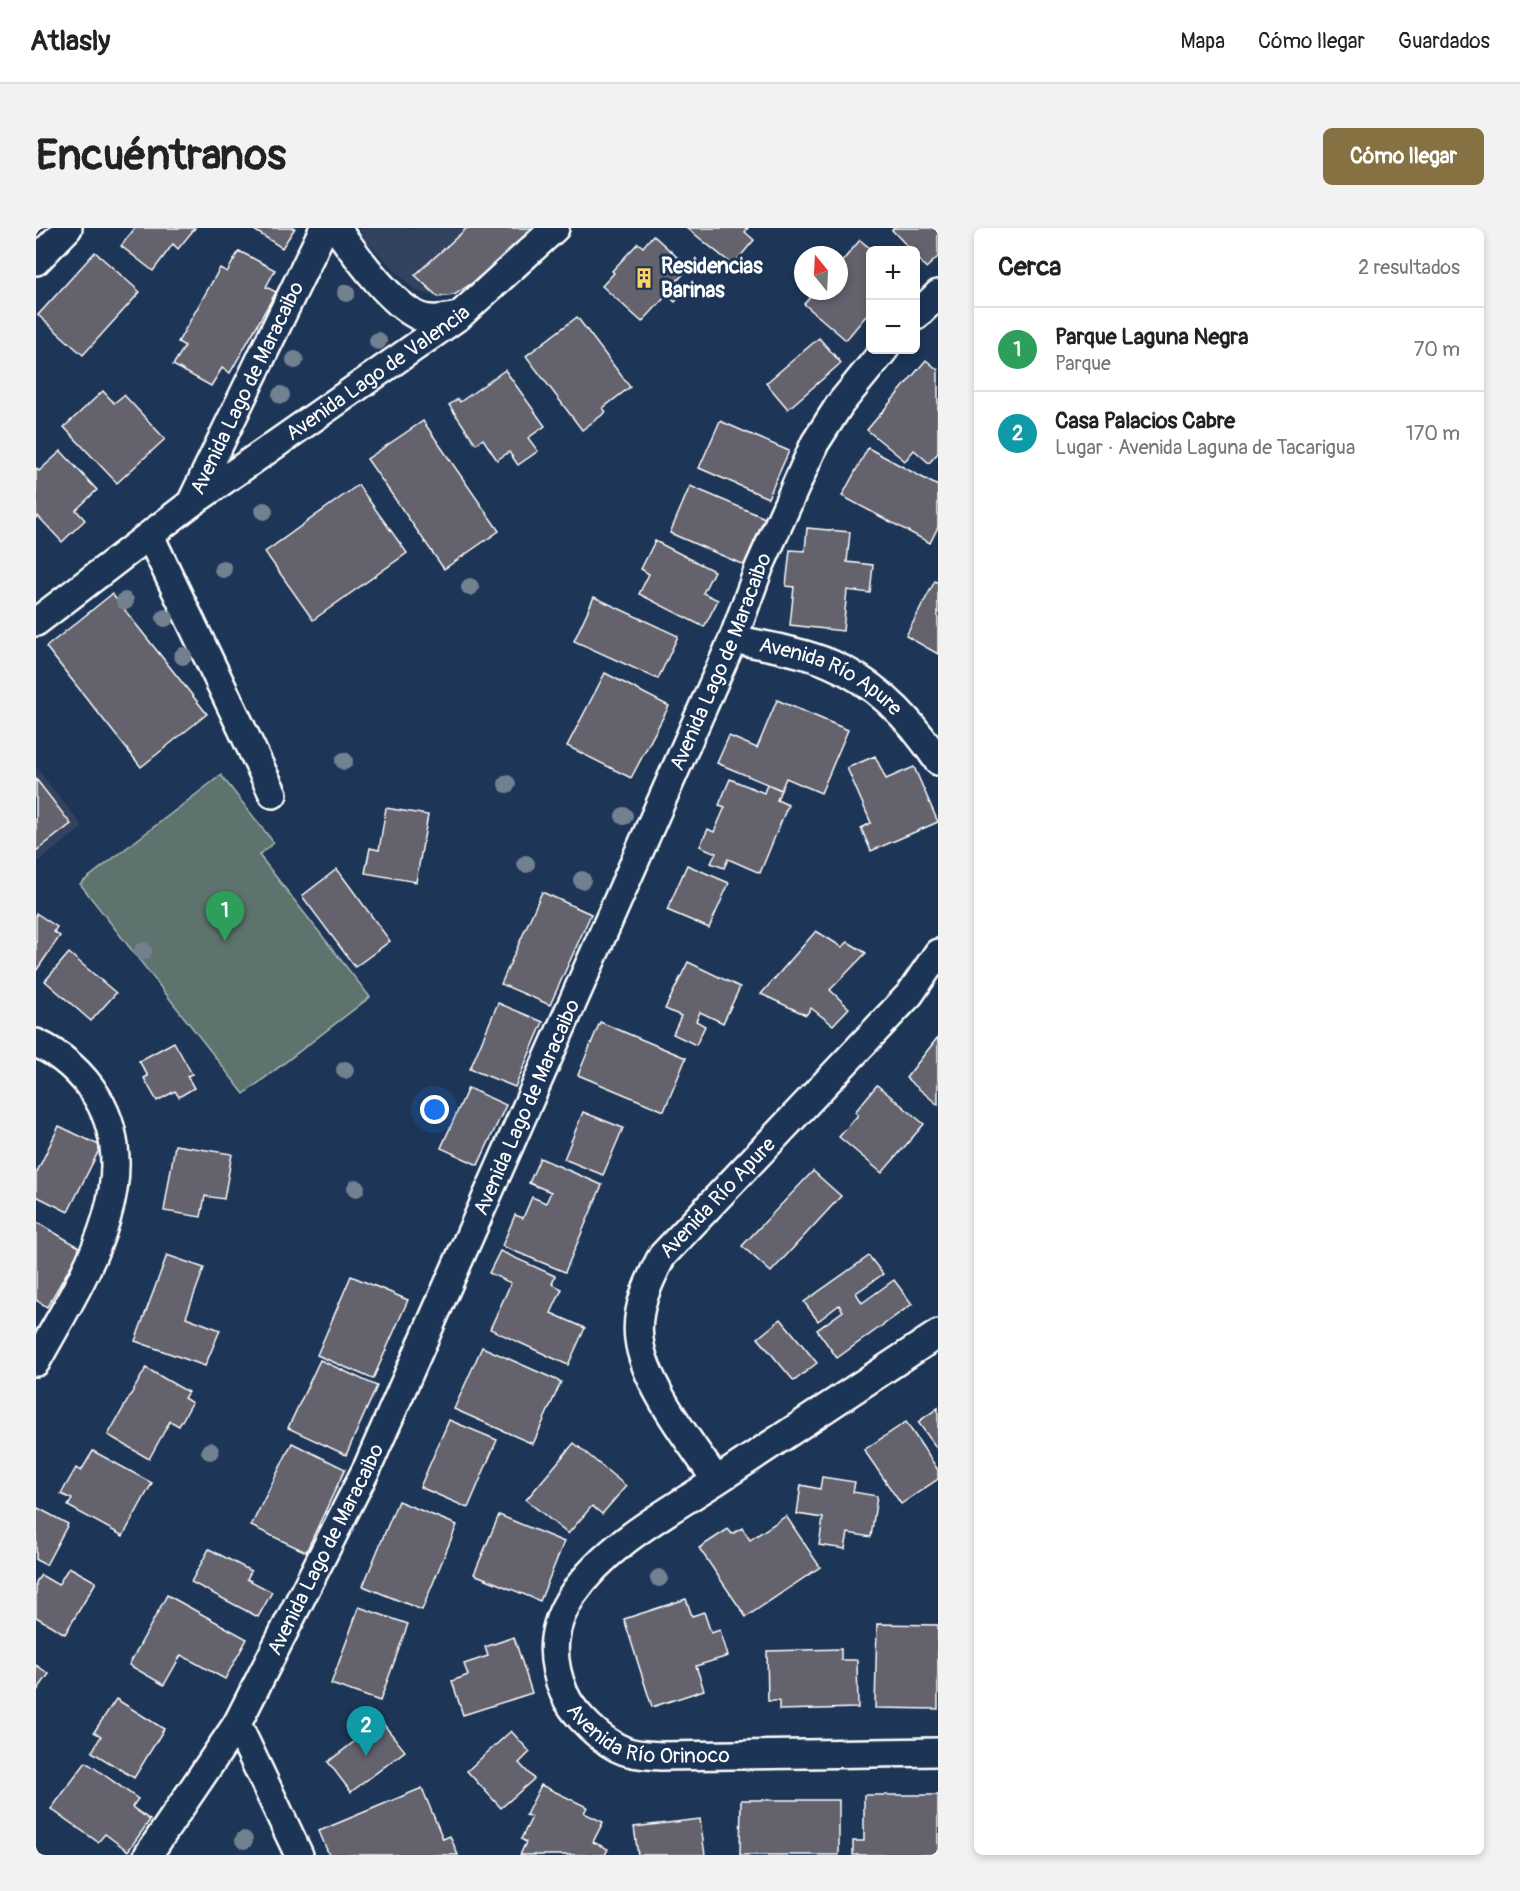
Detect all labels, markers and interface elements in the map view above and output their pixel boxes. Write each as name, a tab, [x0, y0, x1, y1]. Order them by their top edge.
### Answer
text: Atlasly	[30, 24, 110, 59]
text: Mapa	[1180, 28, 1225, 55]
text: Cómo llegar	[1258, 28, 1365, 55]
text: Guardados	[1398, 28, 1490, 55]
button: Cómo llegar	[1323, 128, 1484, 185]
text: Encuéntranos	[36, 130, 286, 182]
north arrow	[794, 246, 848, 300]
map controls	[866, 246, 920, 354]
button: +	[866, 246, 920, 300]
text: Cerca	[998, 251, 1061, 283]
place label: Residencias Barinas	[661, 253, 763, 304]
text: 2 resultados	[1358, 255, 1460, 280]
building icon: Residencias Barinas	[632, 266, 656, 290]
street label: Avenida Lago de Maracaibo	[184, 277, 310, 499]
street label: Avenida Lago de Valencia	[281, 299, 476, 447]
button: −	[866, 300, 920, 354]
text: Parque Laguna Negra	[1055, 323, 1248, 351]
text: 1	[1014, 337, 1021, 362]
text: 70 m	[1414, 337, 1460, 362]
text: Parque	[1055, 351, 1111, 376]
text: Casa Palacios Cabre	[1055, 407, 1235, 435]
text: 2	[1012, 421, 1023, 446]
text: 170 m	[1406, 421, 1460, 446]
text: Lugar · Avenida Laguna de Tacarigua	[1055, 435, 1355, 460]
street label: Avenida Lago de Maracaibo	[664, 549, 778, 775]
street label: Avenida Río Apure	[757, 632, 908, 722]
pin: 1	[206, 892, 244, 941]
street label: Avenida Lago de Maracaibo	[467, 995, 586, 1220]
your location	[420, 1095, 449, 1124]
street label: Avenida Río Apure	[654, 1131, 782, 1264]
street label: Avenida Lago de Maracaibo	[261, 1440, 390, 1660]
street label: Avenida Río Orinoco	[560, 1698, 730, 1770]
pin: 2	[346, 1706, 386, 1756]

